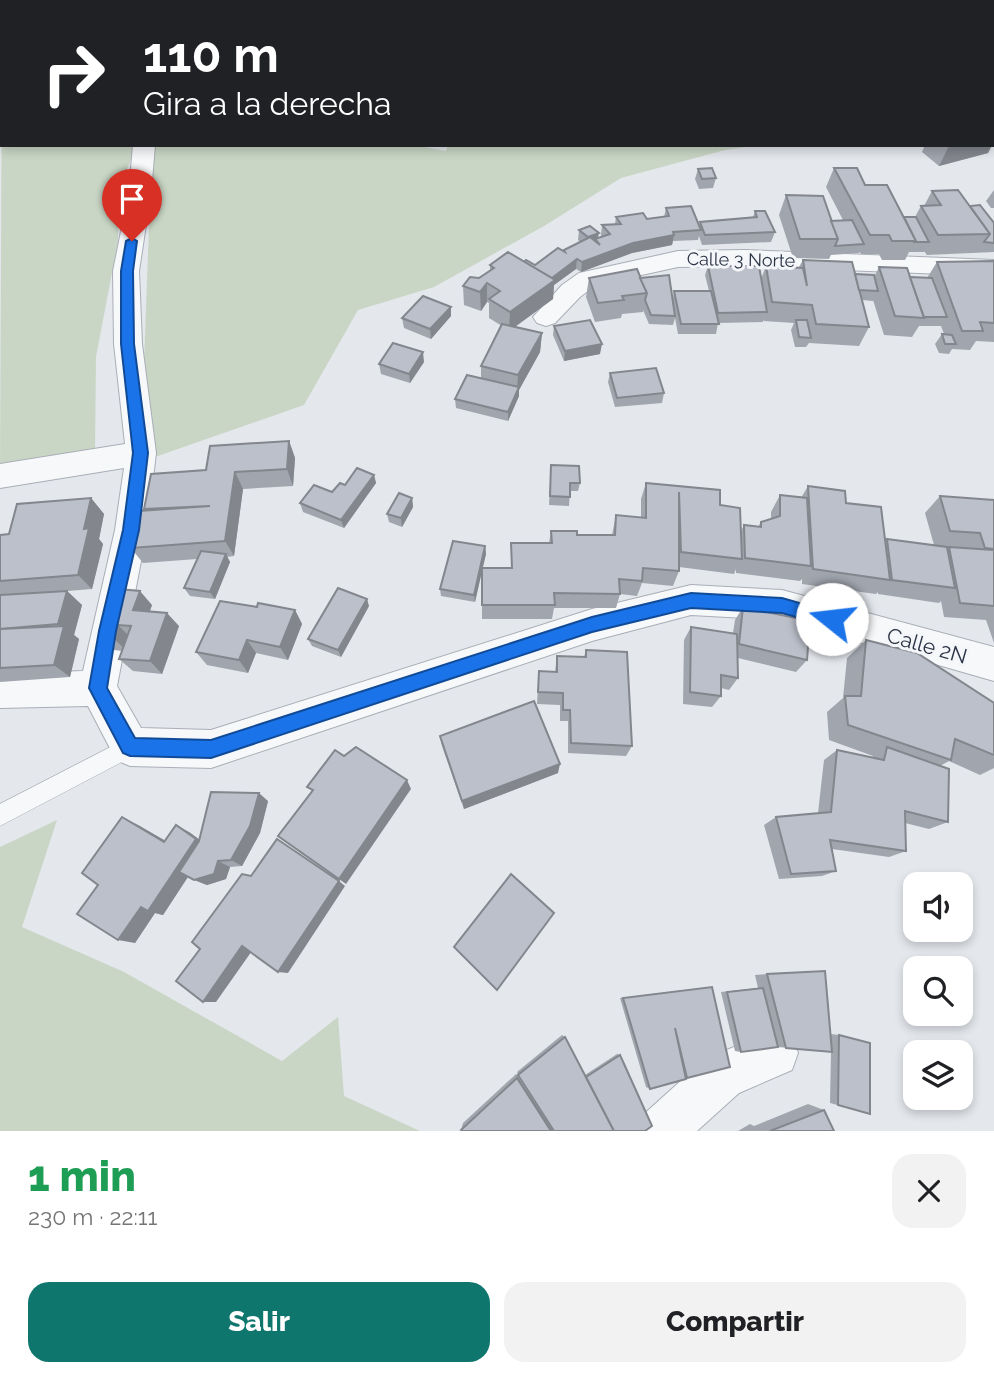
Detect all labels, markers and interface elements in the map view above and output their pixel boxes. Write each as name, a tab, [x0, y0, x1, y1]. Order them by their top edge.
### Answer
text: 110 m	[143, 26, 279, 83]
icon: right	[28, 28, 119, 119]
text: Gira a la derecha	[143, 85, 391, 122]
pin	[102, 169, 162, 241]
icon: arrive	[113, 180, 151, 218]
street label: Calle 3 Norte	[687, 248, 796, 271]
position arrow	[795, 582, 869, 656]
street label: Calle 2N	[884, 622, 970, 669]
map controls	[903, 872, 973, 1110]
button: sound	[903, 872, 973, 942]
button: search	[903, 956, 973, 1026]
button: layers	[903, 1040, 973, 1110]
text: 1 min	[28, 1152, 136, 1201]
button: close	[892, 1154, 966, 1228]
text: 230 m · 22:11	[28, 1203, 157, 1230]
button: Salir	[28, 1282, 490, 1362]
button: Compartir	[504, 1282, 966, 1362]

